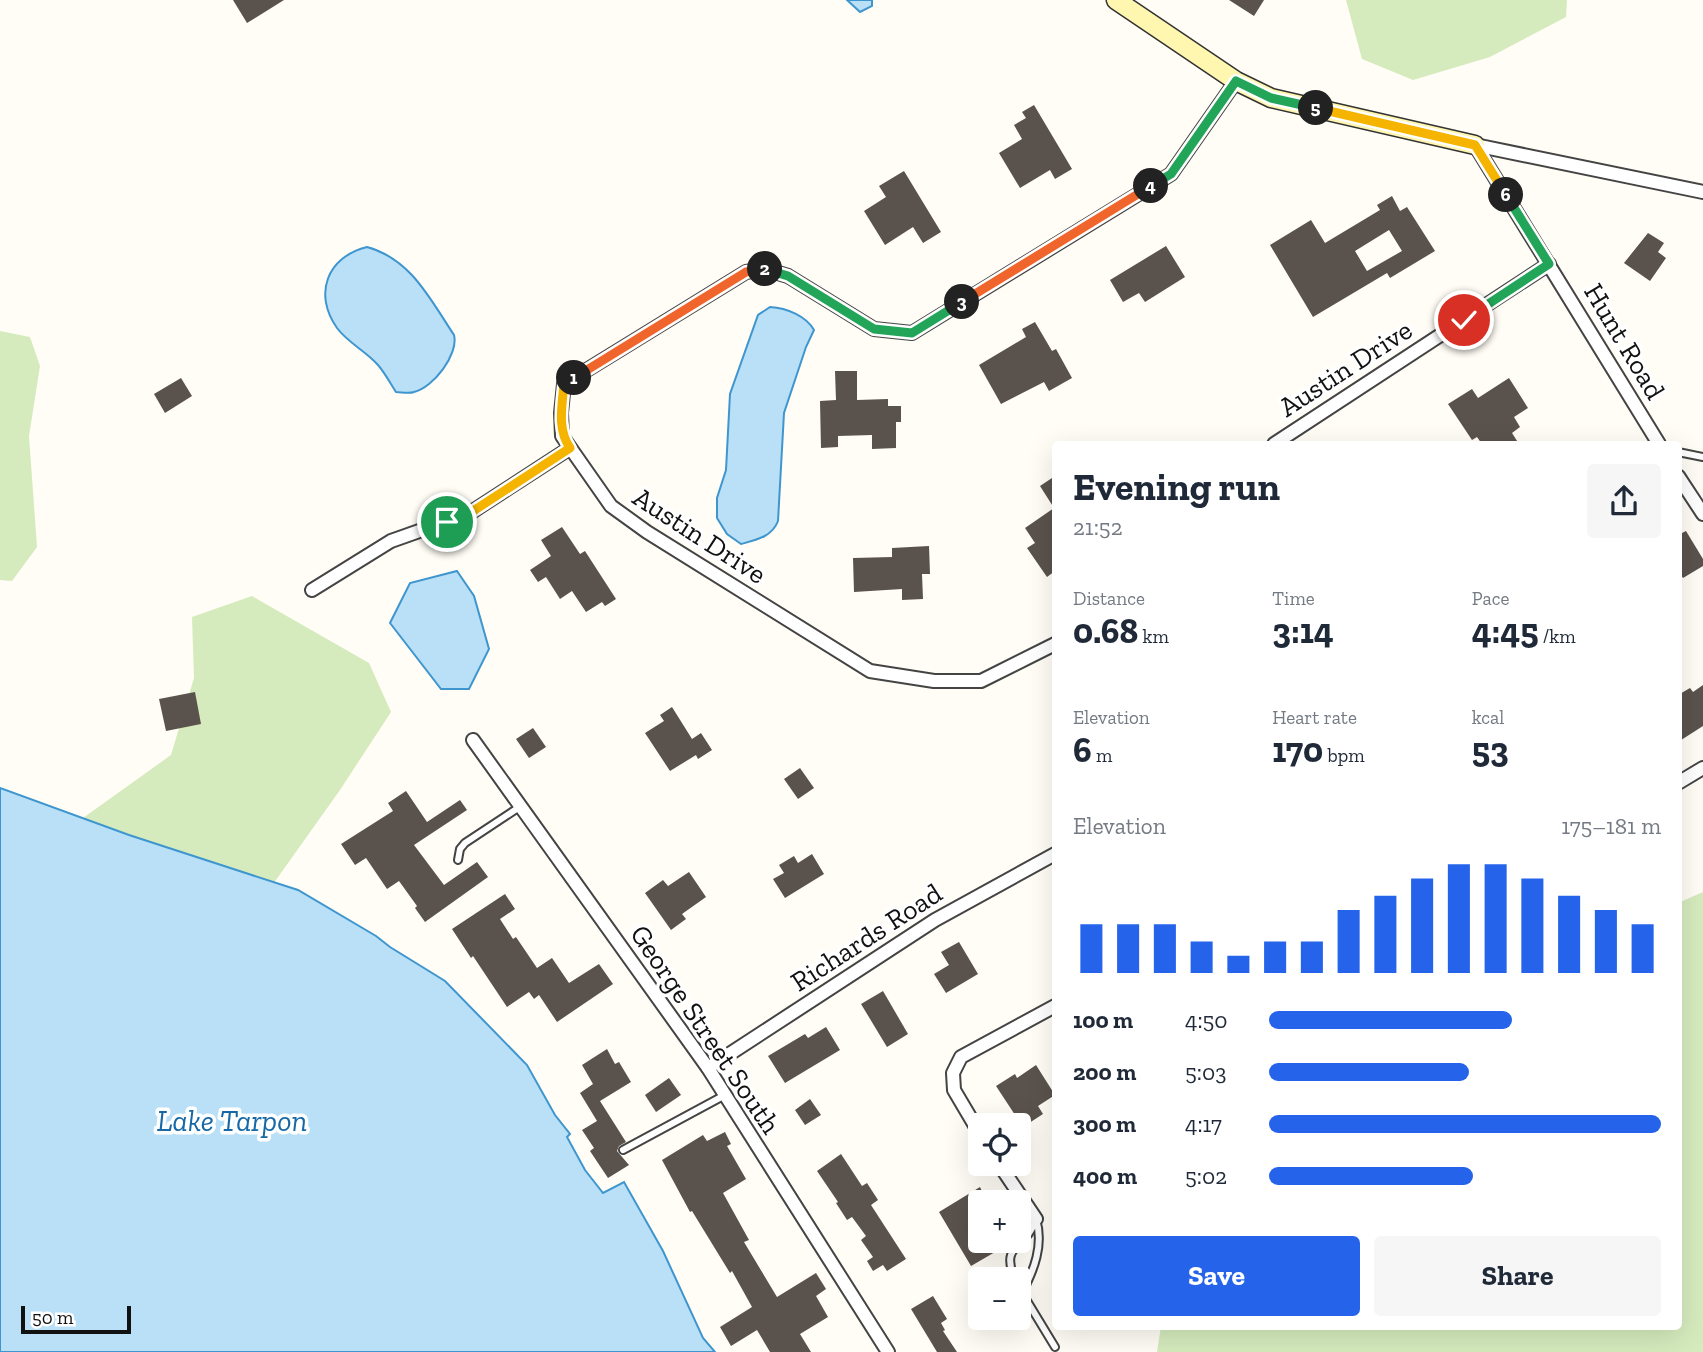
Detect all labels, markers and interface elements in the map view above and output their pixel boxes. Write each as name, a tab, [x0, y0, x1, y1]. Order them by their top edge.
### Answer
pin: 5	[1298, 90, 1334, 126]
text: 5	[1311, 96, 1320, 119]
pin: 4	[1134, 168, 1168, 204]
text: 4	[1145, 174, 1156, 197]
pin: 6	[1488, 178, 1524, 212]
text: 6	[1500, 183, 1511, 206]
pin: 2	[748, 252, 782, 286]
text: 2	[759, 257, 770, 280]
street label: Hunt Road	[1577, 277, 1672, 405]
pin: 3	[944, 284, 979, 320]
text: 3	[956, 290, 967, 313]
pin	[1434, 290, 1494, 350]
icon: check	[1445, 301, 1483, 339]
street label: Austin Drive	[1272, 313, 1418, 424]
pin: 1	[556, 360, 592, 396]
text: 1	[570, 366, 577, 389]
text: Evening run	[1073, 464, 1280, 510]
button: share	[1587, 464, 1661, 538]
street label: Austin Drive	[627, 480, 773, 591]
pin	[417, 492, 477, 552]
icon: arrive	[428, 503, 466, 541]
text: 21:52	[1073, 513, 1122, 541]
text: Distance	[1073, 587, 1145, 610]
text: Time	[1272, 587, 1315, 610]
text: Pace	[1472, 587, 1509, 610]
text: 0.68	[1073, 610, 1138, 652]
text: 3:14	[1272, 610, 1334, 652]
text: 4:45	[1472, 610, 1539, 652]
text: km	[1138, 625, 1169, 648]
text: /km	[1539, 625, 1576, 648]
text: Elevation	[1073, 706, 1150, 729]
text: Heart rate	[1272, 706, 1357, 729]
text: kcal	[1472, 706, 1504, 729]
text: 6	[1073, 729, 1092, 771]
text: 170	[1272, 729, 1323, 771]
text: 53	[1472, 729, 1509, 771]
text: m	[1092, 744, 1112, 767]
text: bpm	[1323, 744, 1365, 767]
text: Elevation	[1073, 812, 1166, 840]
text: 175–181 m	[1561, 812, 1661, 840]
street label: Richards Road	[785, 876, 948, 998]
street label: George Street South	[623, 919, 788, 1140]
text: 100 m	[1073, 1006, 1133, 1034]
text: 4:50	[1185, 1006, 1228, 1034]
text: 200 m	[1073, 1058, 1136, 1086]
text: 5:03	[1185, 1058, 1226, 1086]
water label: Lake Tarpon	[157, 1103, 307, 1139]
text: 300 m	[1073, 1110, 1136, 1138]
text: 4:17	[1185, 1110, 1222, 1138]
map controls	[968, 1113, 1031, 1330]
button: locate	[968, 1113, 1031, 1176]
text: 400 m	[1073, 1162, 1137, 1190]
text: 5:02	[1185, 1162, 1227, 1190]
button: +	[968, 1190, 1031, 1253]
button: Save	[1073, 1236, 1360, 1316]
button: Share	[1374, 1236, 1661, 1316]
button: −	[968, 1267, 1031, 1330]
scale bar	[21, 1303, 131, 1335]
text: 50 m	[32, 1306, 73, 1329]

